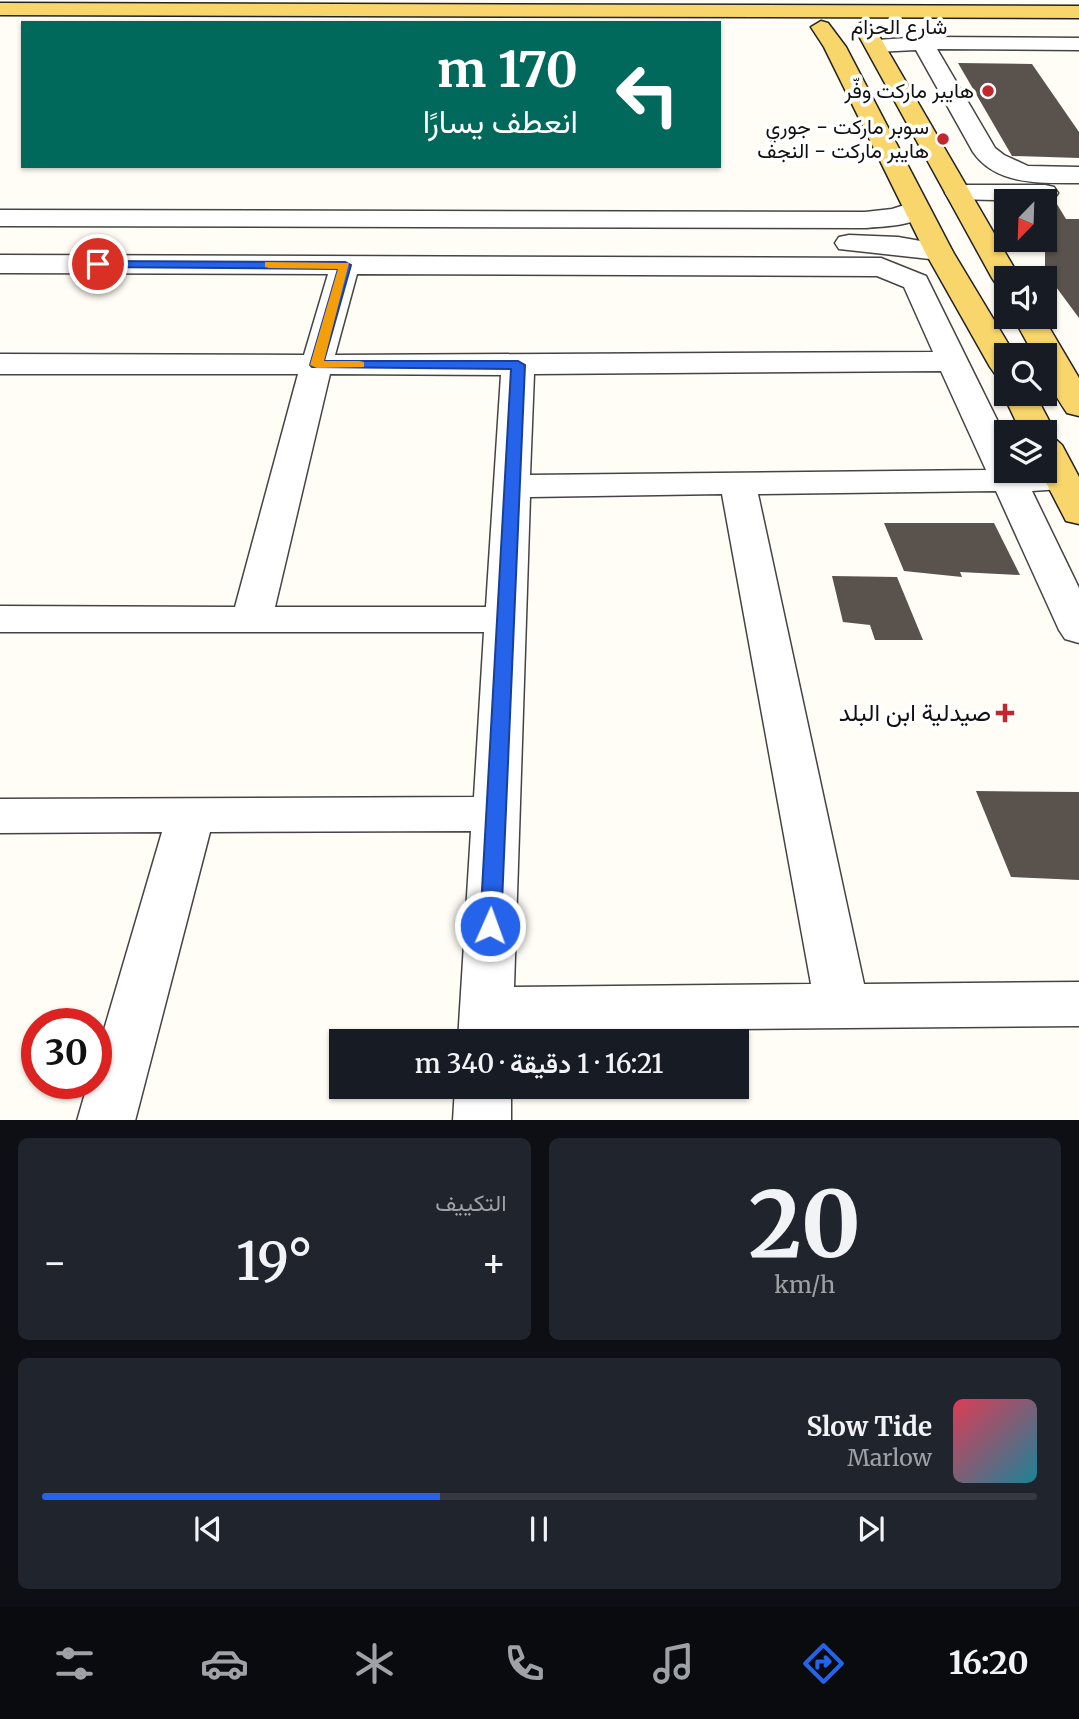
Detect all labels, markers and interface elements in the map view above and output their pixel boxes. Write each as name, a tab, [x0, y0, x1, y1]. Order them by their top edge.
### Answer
street label: شارع الحزام	[851, 13, 947, 41]
text: 170 m	[437, 39, 578, 100]
icon: left	[602, 49, 693, 140]
place label: هايبر ماركت وفّر	[843, 77, 974, 104]
marker: هايبر ماركت وفّر	[980, 83, 996, 99]
text: انعطف يسارًا	[423, 102, 578, 142]
place label: سوبر ماركت - جوري هايبر ماركت - النجف	[757, 113, 929, 164]
marker: سوبر ماركت - جوري هايبر ماركت - النجف	[935, 131, 951, 147]
north arrow	[994, 189, 1057, 252]
map controls	[994, 189, 1057, 483]
pin	[68, 234, 128, 294]
icon: arrive	[79, 245, 117, 283]
button: sound	[994, 266, 1057, 329]
button: search	[994, 343, 1057, 406]
button: layers	[994, 420, 1057, 483]
place label: صيدلية ابن البلد	[839, 697, 991, 728]
marker: صيدلية ابن البلد	[997, 705, 1013, 721]
position arrow	[453, 889, 527, 963]
speed limit sign: 30	[21, 1008, 112, 1099]
text: 16:21 · 1 دقيقة · 340 m	[415, 1047, 663, 1080]
text: 20	[749, 1167, 861, 1282]
text: التكييف	[435, 1188, 507, 1217]
text: 19°	[236, 1229, 313, 1294]
text: −	[42, 1239, 67, 1286]
text: +	[481, 1239, 506, 1286]
text: km/h	[774, 1270, 835, 1299]
text: Slow Tide	[806, 1410, 932, 1443]
text: Marlow	[847, 1443, 932, 1472]
icon: previous	[189, 1510, 227, 1548]
icon: pause	[520, 1510, 558, 1548]
icon: next	[852, 1510, 890, 1548]
icon: filters	[50, 1639, 99, 1688]
icon: car	[200, 1639, 249, 1688]
icon: climate	[350, 1639, 399, 1688]
icon: phone	[500, 1639, 549, 1688]
icon: music	[649, 1639, 698, 1688]
icon: directions	[799, 1639, 848, 1688]
text: 16:20	[949, 1643, 1029, 1683]

